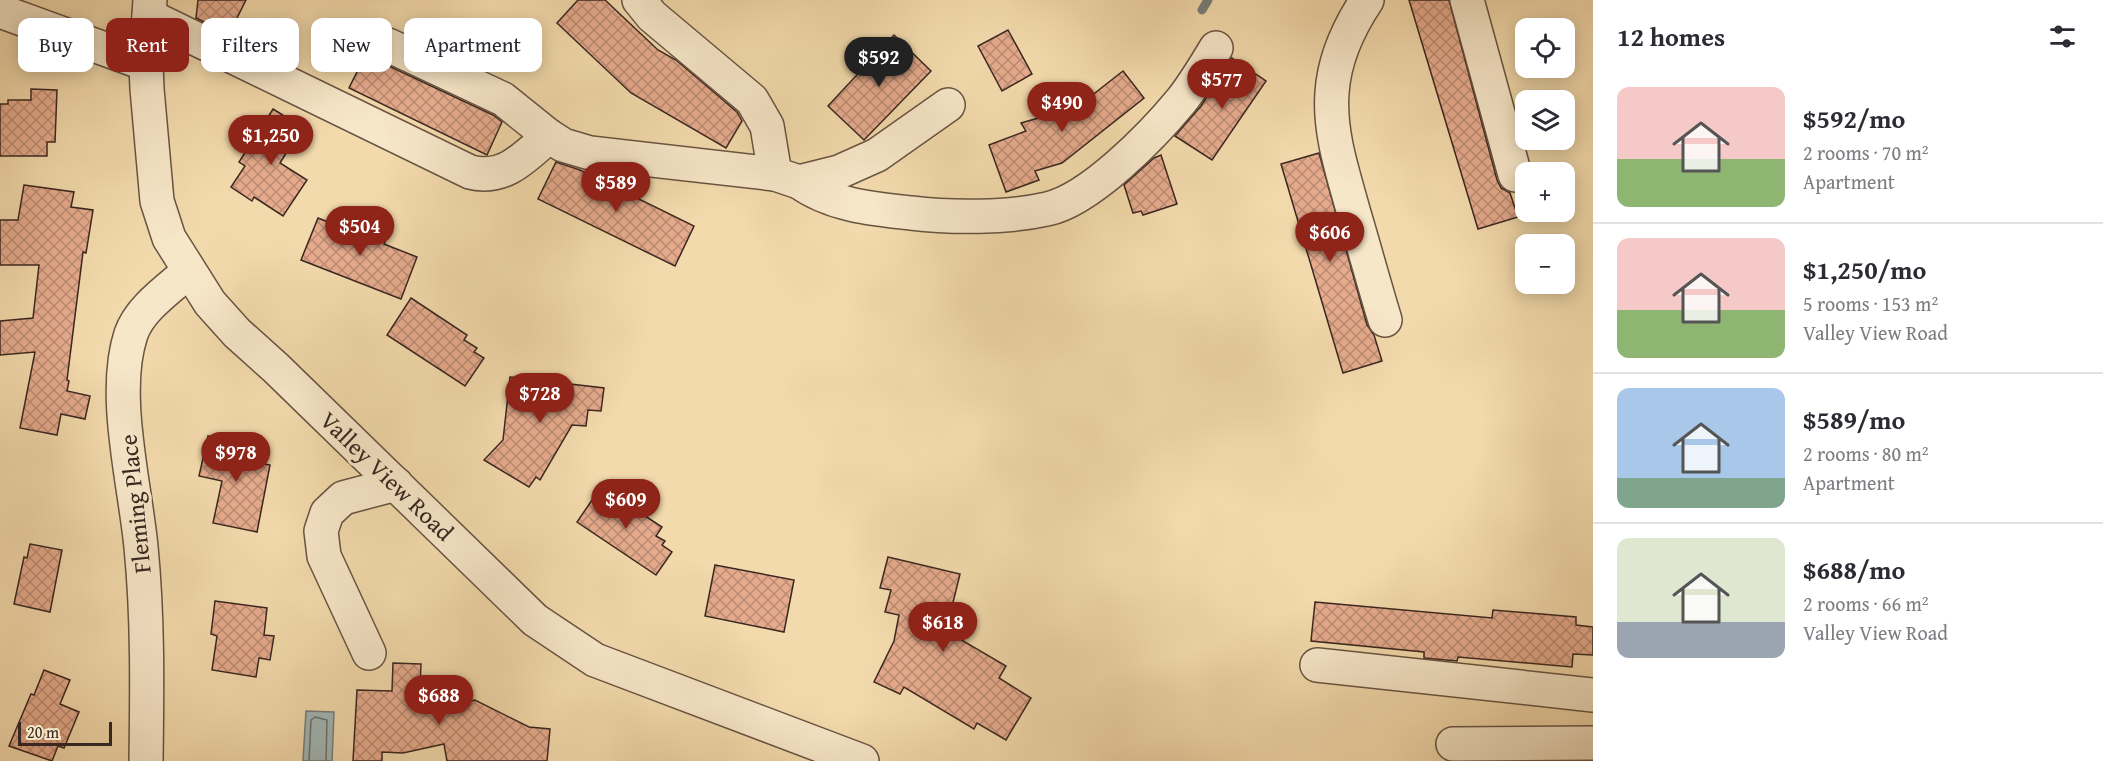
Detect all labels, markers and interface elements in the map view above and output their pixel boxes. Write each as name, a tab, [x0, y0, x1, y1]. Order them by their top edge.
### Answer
text: 12 homes	[1617, 17, 1725, 56]
chip: Buy	[18, 18, 94, 72]
chip: Rent	[106, 18, 189, 72]
chip: Filters	[201, 18, 299, 72]
chip: New	[311, 18, 392, 72]
chip: Apartment	[404, 18, 542, 72]
map controls	[1515, 18, 1575, 294]
button: locate	[1515, 18, 1575, 78]
icon: filters	[2046, 20, 2079, 53]
pin: $592	[843, 37, 915, 88]
text: $592	[858, 42, 900, 71]
pin: $577	[1186, 59, 1258, 110]
text: $577	[1201, 64, 1243, 93]
pin: $490	[1026, 82, 1098, 133]
text: $490	[1041, 87, 1083, 116]
button: layers	[1515, 90, 1575, 150]
text: $592/mo	[1803, 99, 1905, 138]
icon: home	[1665, 111, 1737, 183]
pin: $1,250	[222, 115, 320, 166]
text: $1,250	[242, 120, 300, 149]
text: 2 rooms · 70 m²	[1803, 138, 1929, 167]
pin: $589	[580, 162, 652, 213]
button: +	[1515, 162, 1575, 222]
text: $589	[595, 167, 637, 196]
text: Apartment	[1803, 167, 1895, 196]
pin: $504	[324, 206, 396, 257]
text: $504	[339, 211, 381, 240]
pin: $606	[1294, 212, 1366, 263]
text: $606	[1309, 217, 1351, 246]
button: −	[1515, 234, 1575, 294]
text: $1,250/mo	[1803, 250, 1926, 289]
icon: home	[1665, 262, 1737, 334]
text: 5 rooms · 153 m²	[1803, 289, 1938, 318]
text: Valley View Road	[1803, 318, 1948, 347]
pin: $728	[504, 373, 576, 424]
text: $728	[519, 378, 561, 407]
text: $589/mo	[1803, 400, 1905, 439]
street label: Valley View Road	[312, 403, 462, 549]
icon: home	[1665, 412, 1737, 484]
pin: $978	[200, 432, 272, 483]
street label: Fleming Place	[110, 433, 160, 575]
text: $978	[215, 437, 257, 466]
text: 2 rooms · 80 m²	[1803, 439, 1929, 468]
text: Apartment	[1803, 468, 1895, 497]
pin: $609	[590, 479, 662, 530]
text: $609	[605, 484, 647, 513]
text: $688/mo	[1803, 550, 1905, 589]
icon: home	[1665, 562, 1737, 634]
text: 2 rooms · 66 m²	[1803, 589, 1929, 618]
pin: $618	[907, 602, 979, 653]
text: $618	[922, 607, 964, 636]
text: Valley View Road	[1803, 618, 1948, 647]
pin: $688	[403, 675, 475, 726]
text: $688	[418, 680, 460, 709]
scale bar	[18, 719, 112, 746]
text: 20 m	[27, 720, 59, 744]

